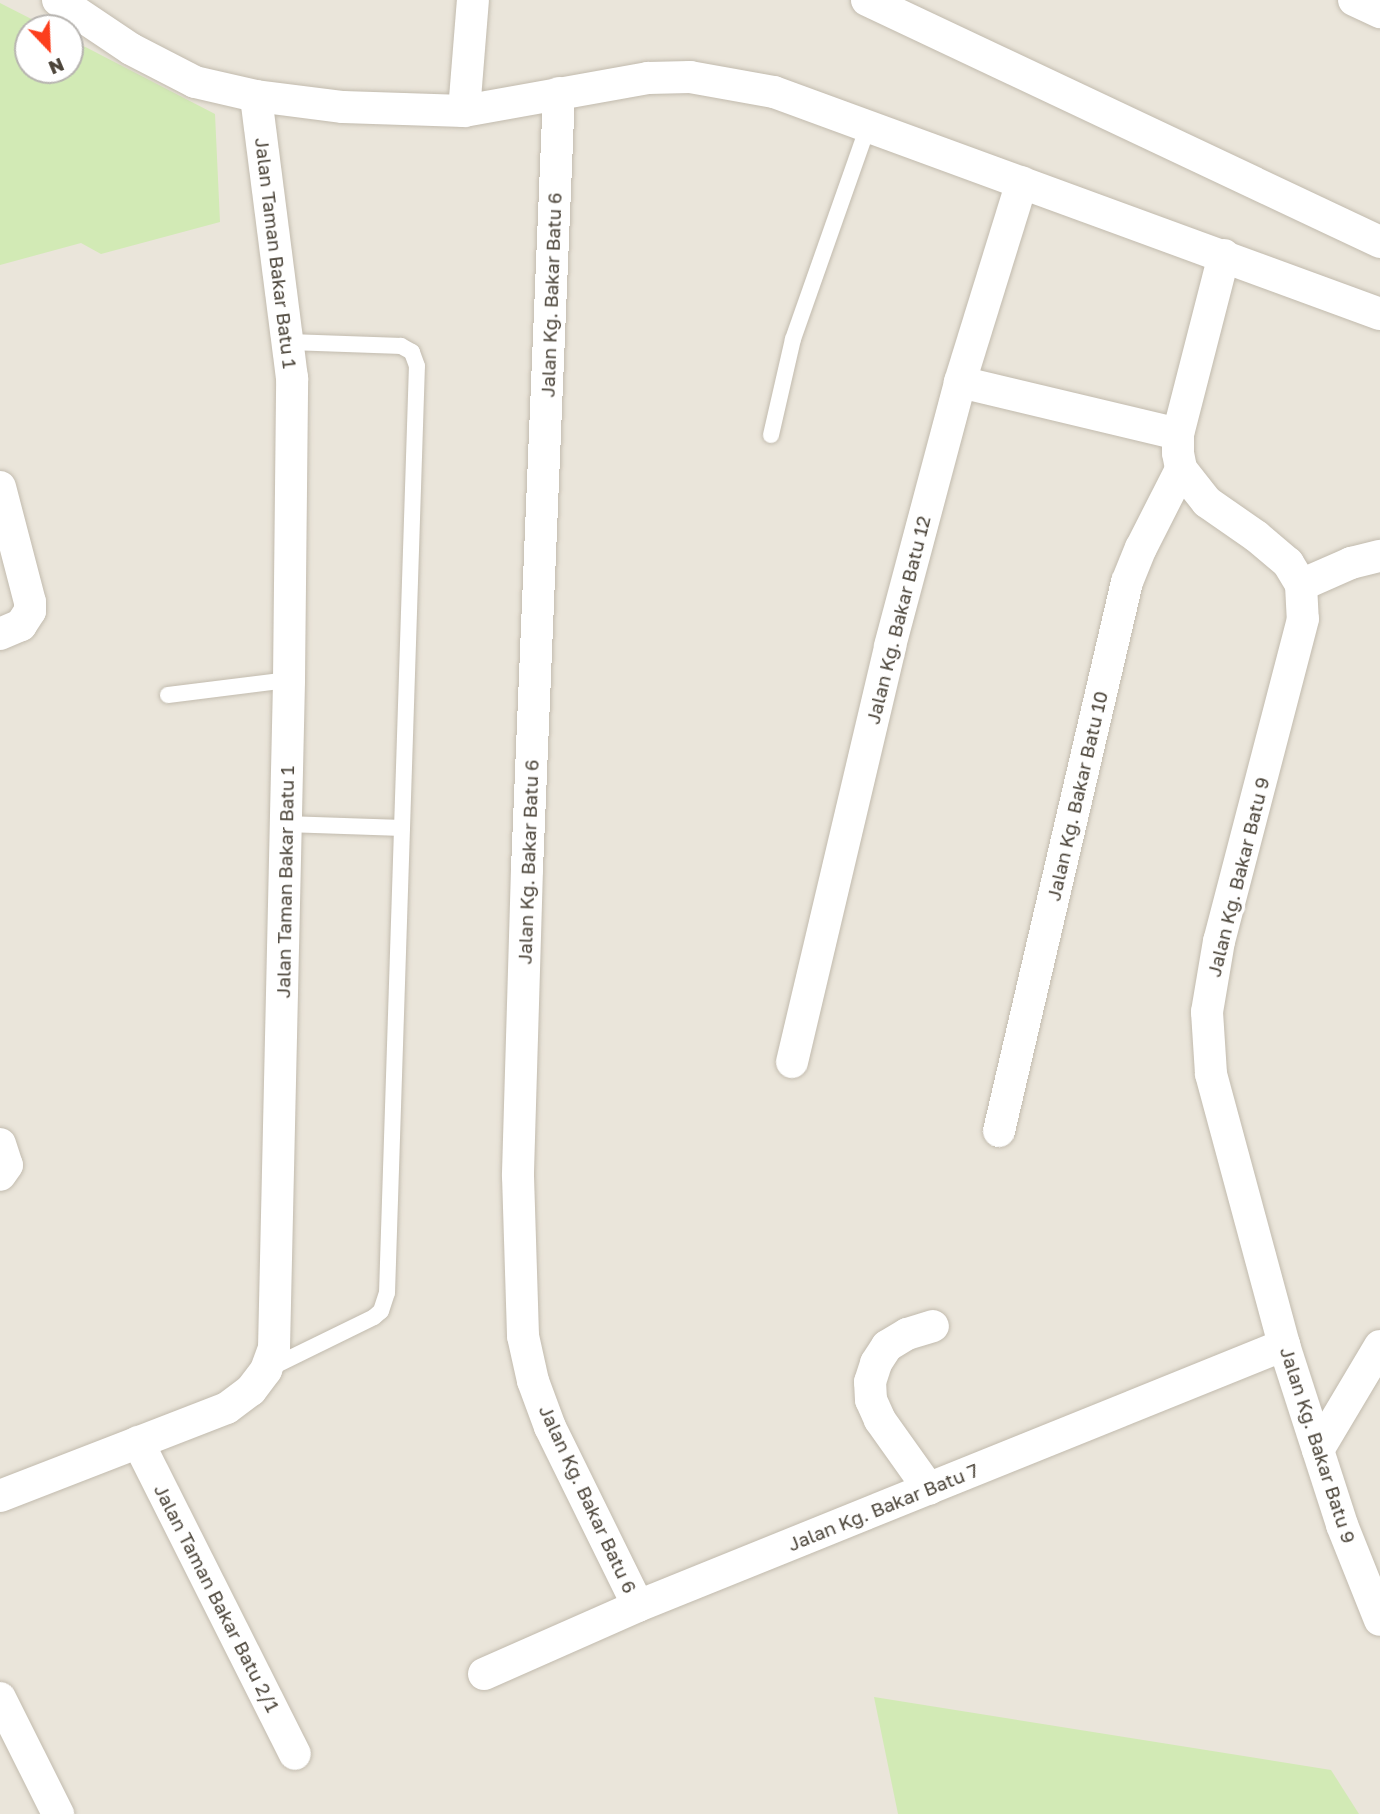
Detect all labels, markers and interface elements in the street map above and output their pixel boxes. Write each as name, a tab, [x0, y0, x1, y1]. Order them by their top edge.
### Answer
north arrow	[14, 14, 84, 84]
text: N	[45, 54, 68, 80]
street label: Jalan Taman Bakar Batu 1	[251, 136, 301, 370]
street label: Jalan Kg. Bakar Batu 6	[536, 192, 566, 398]
street label: Jalan Kg. Bakar Batu 12	[861, 514, 935, 726]
street label: Jalan Kg. Bakar Batu 10	[1042, 689, 1112, 903]
street label: Jalan Kg. Bakar Batu 6	[513, 759, 543, 965]
street label: Jalan Taman Bakar Batu 1	[272, 766, 298, 998]
street label: Jalan Kg. Bakar Batu 9	[1202, 775, 1274, 979]
street label: Jalan Kg. Bakar Batu 9	[1275, 1344, 1361, 1546]
street label: Jalan Kg. Bakar Batu 6	[534, 1401, 642, 1597]
street label: Jalan Kg. Bakar Batu 7	[784, 1458, 982, 1556]
street label: Jalan Taman Bakar Batu 2/1	[149, 1480, 285, 1716]

